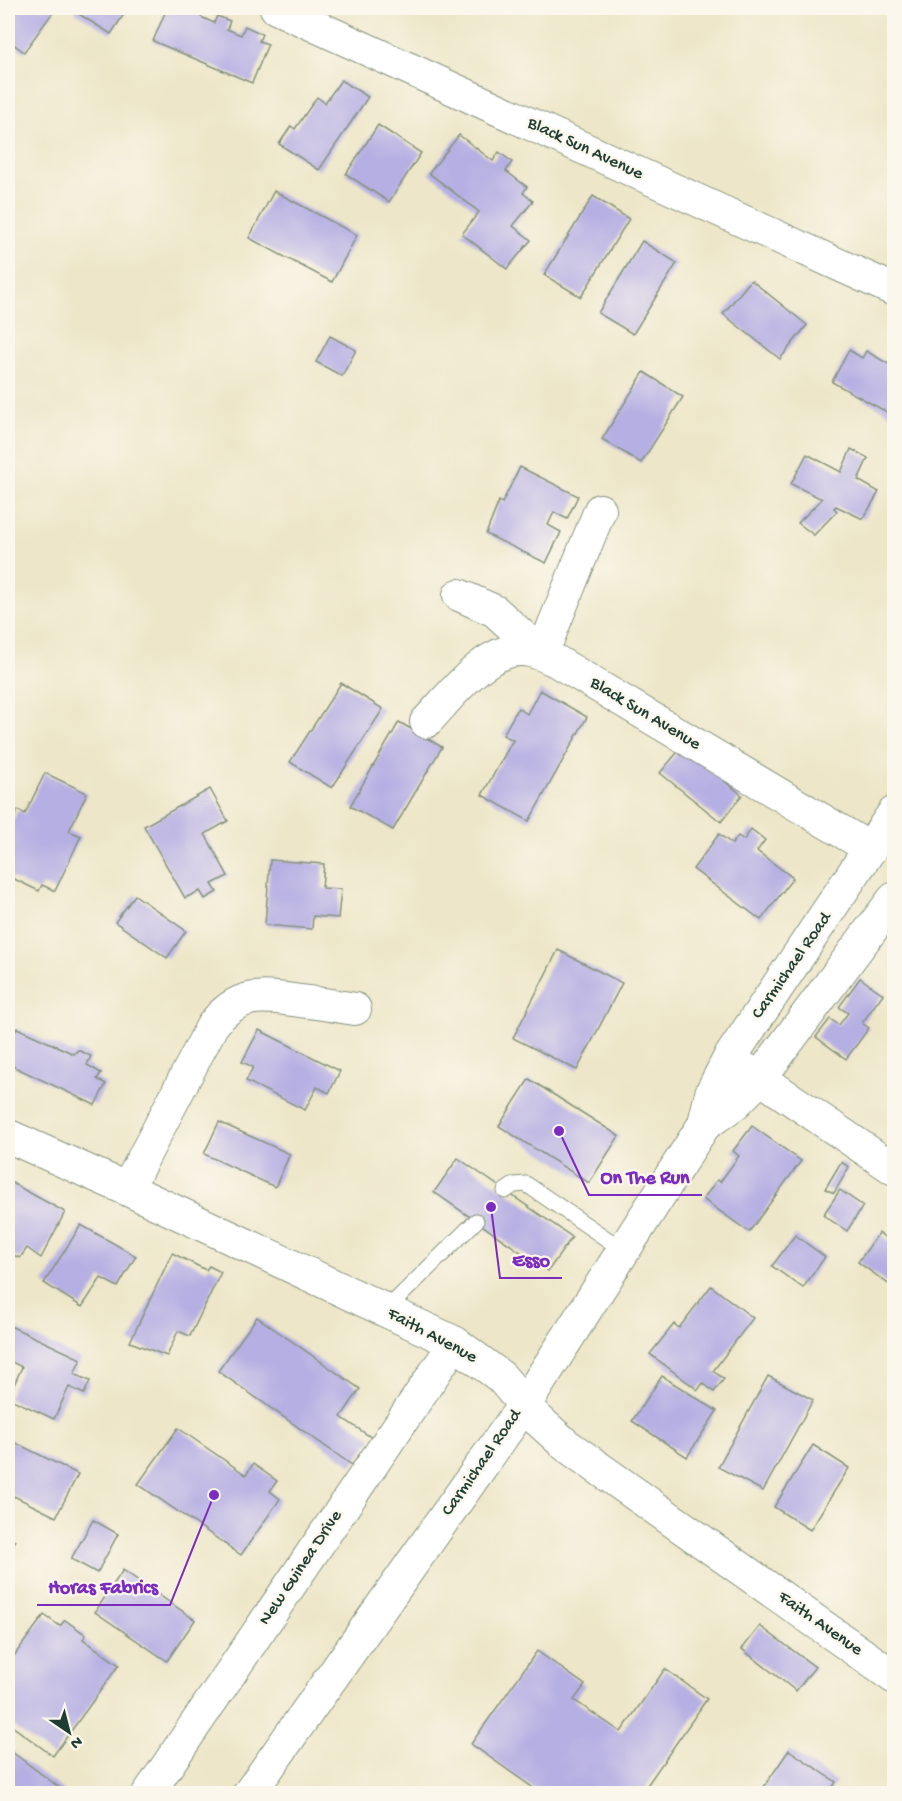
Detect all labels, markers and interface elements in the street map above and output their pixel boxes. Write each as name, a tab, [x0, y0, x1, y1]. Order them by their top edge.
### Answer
street label: Black Sun Avenue	[523, 113, 647, 185]
street label: Black Sun Avenue	[585, 672, 705, 756]
street label: Carmichael Road	[747, 907, 837, 1023]
callout: On The Run	[589, 1157, 702, 1195]
text: On The Run	[600, 1168, 690, 1191]
callout: Esso	[500, 1240, 562, 1278]
text: Esso	[512, 1251, 550, 1274]
street label: Faith Avenue	[383, 1303, 481, 1369]
street label: Carmichael Road	[437, 1404, 527, 1520]
street label: New Guinea Drive	[255, 1506, 348, 1630]
callout: Horas Fabrics	[37, 1567, 170, 1605]
text: Horas Fabrics	[48, 1578, 159, 1601]
street label: Faith Avenue	[773, 1587, 867, 1661]
north arrow	[39, 1702, 99, 1762]
text: N	[65, 1731, 85, 1753]

